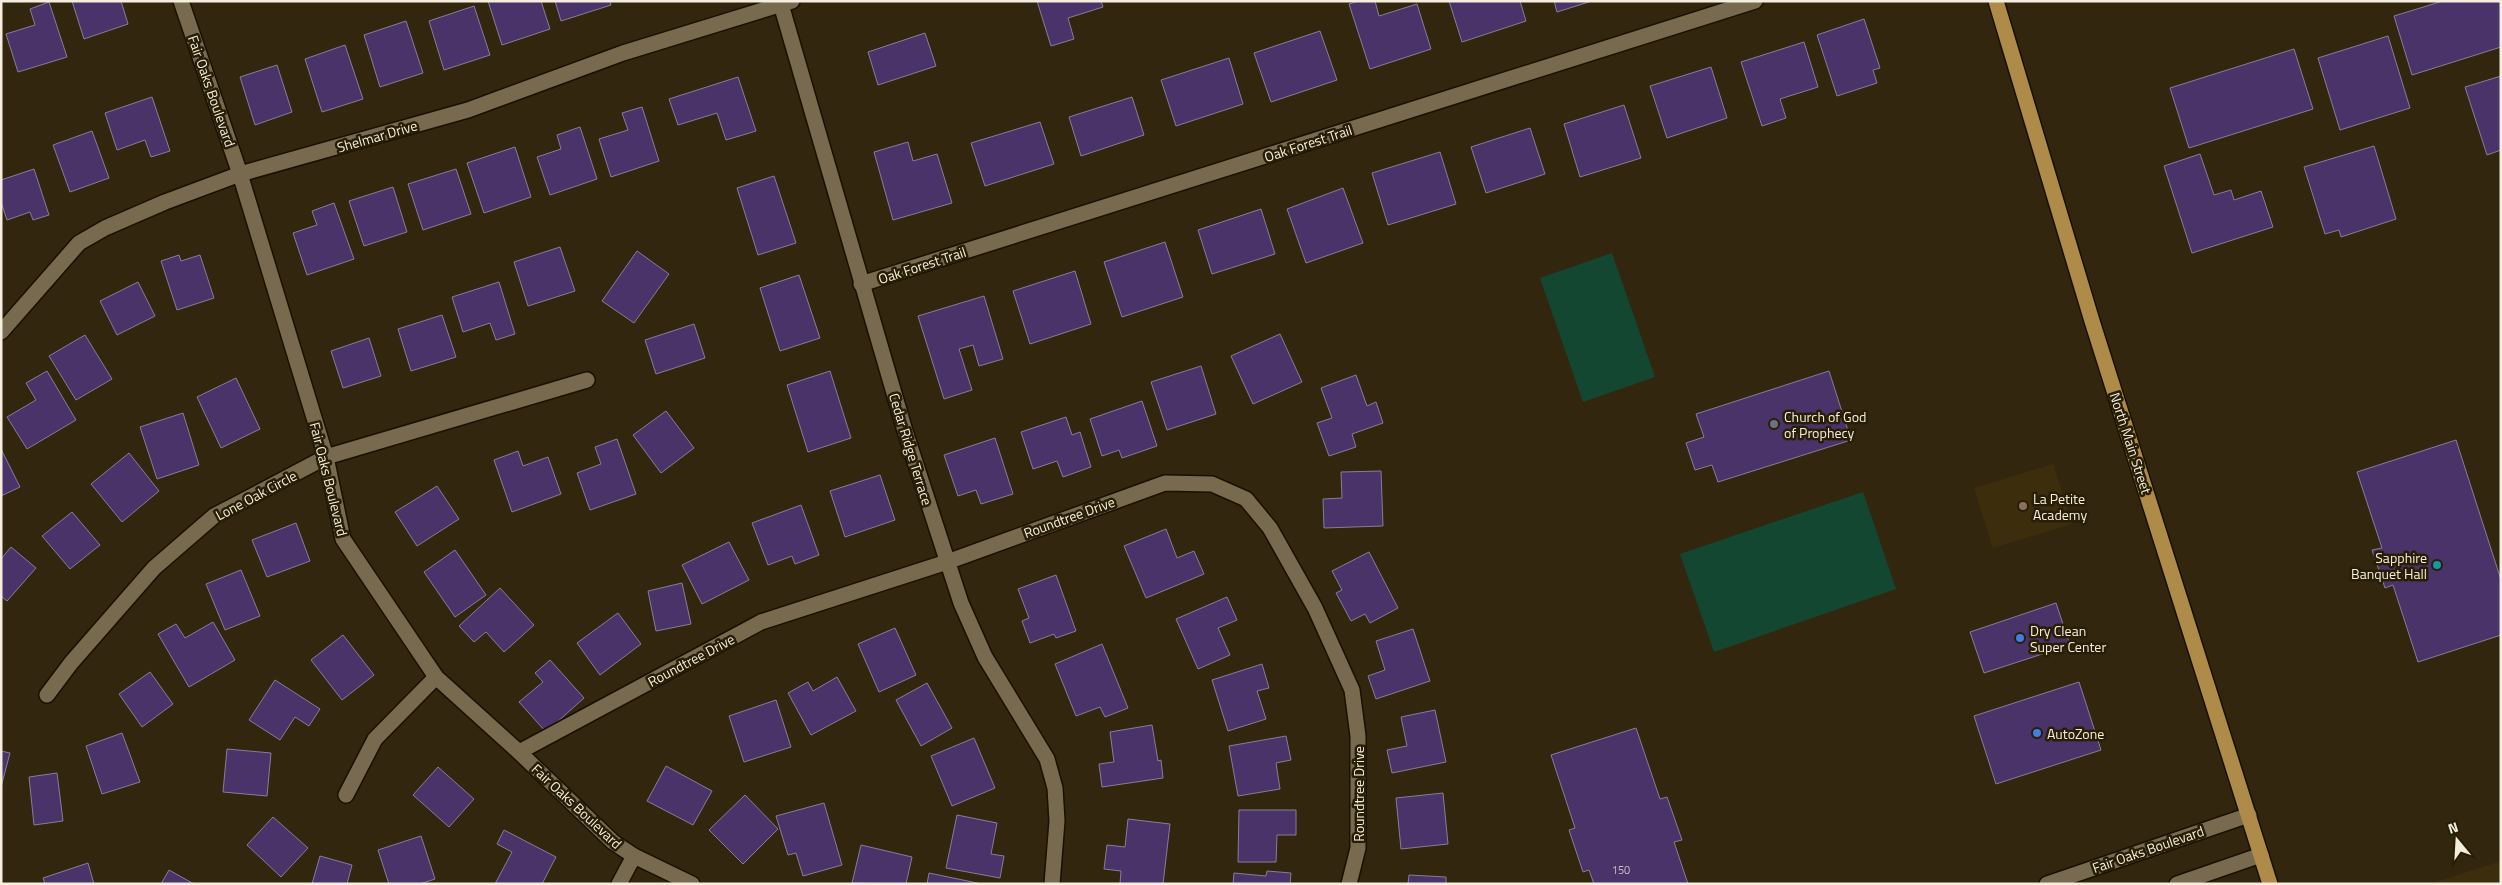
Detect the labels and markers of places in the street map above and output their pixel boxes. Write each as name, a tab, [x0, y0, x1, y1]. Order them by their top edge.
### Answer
place label: Church of God of Prophecy	[1784, 406, 1867, 443]
marker: Church of God of Prophecy	[1768, 418, 1780, 430]
place label: La Petite Academy	[2033, 488, 2087, 525]
marker: La Petite Academy	[2017, 500, 2029, 512]
place label: Sapphire Banquet Hall	[2351, 547, 2427, 584]
marker: Sapphire Banquet Hall	[2431, 559, 2443, 571]
place label: Dry Clean Super Center	[2030, 620, 2106, 657]
marker: Dry Clean Super Center	[2014, 632, 2026, 644]
place label: AutoZone	[2047, 723, 2104, 744]
marker: AutoZone	[2031, 727, 2043, 739]

